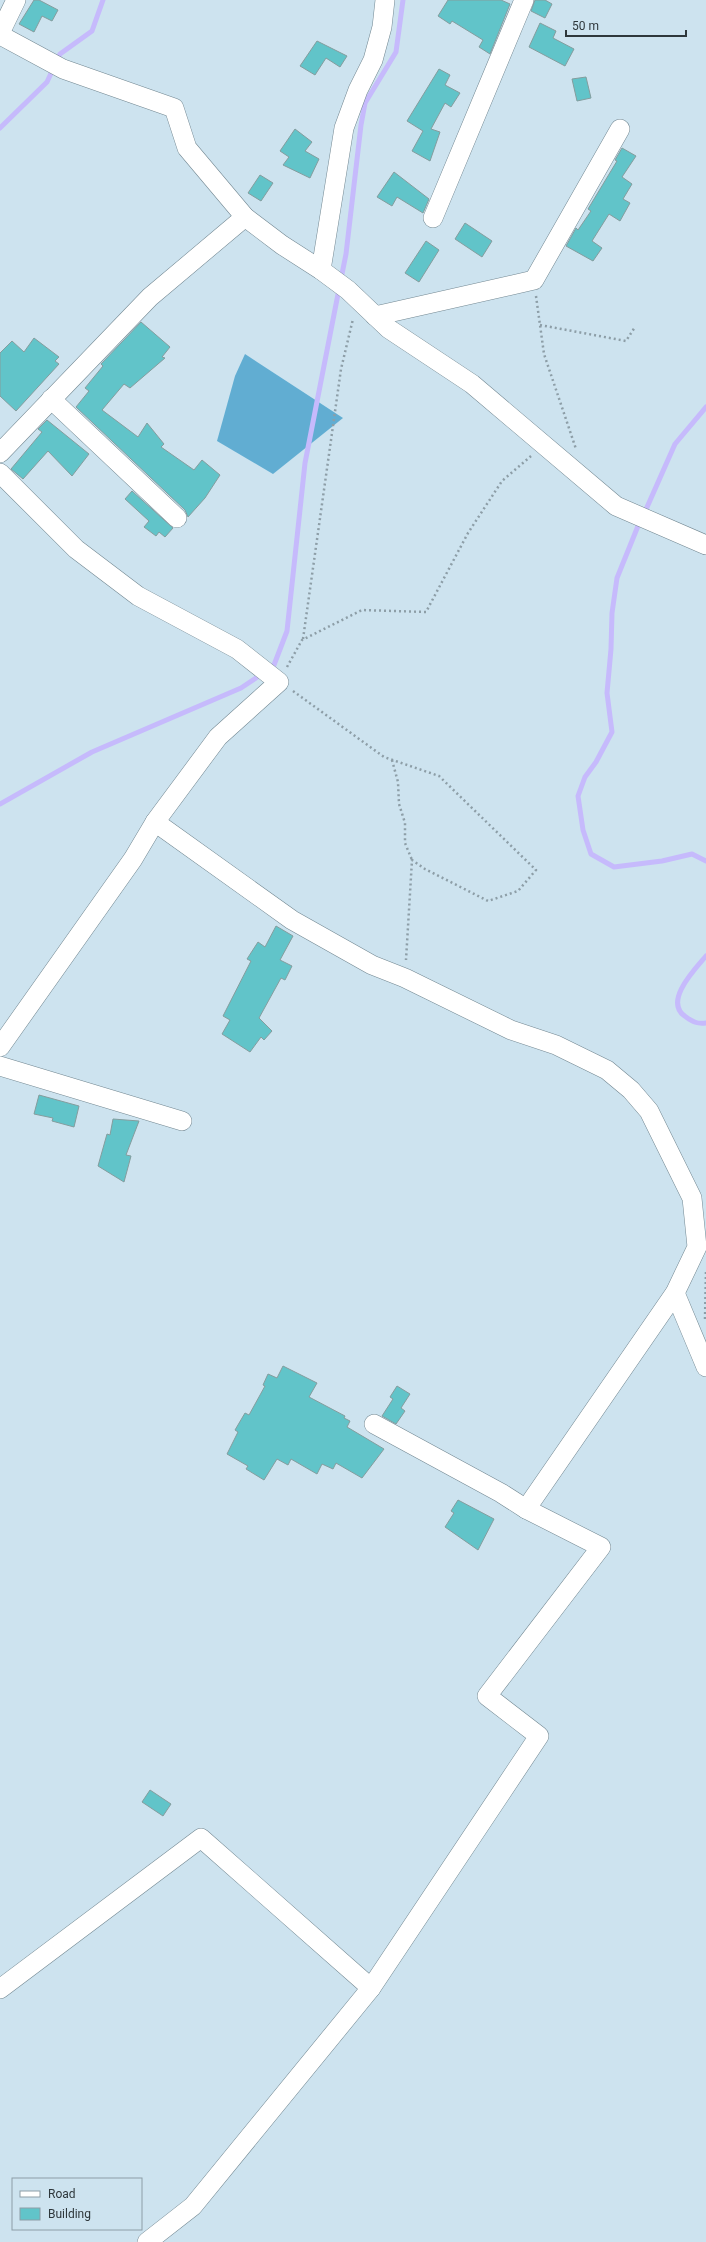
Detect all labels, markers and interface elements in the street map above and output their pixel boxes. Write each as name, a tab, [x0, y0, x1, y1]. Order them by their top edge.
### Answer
scale bar	[566, 12, 686, 38]
text: 50 m	[572, 19, 599, 33]
legend	[12, 2178, 142, 2230]
text: Road	[48, 2187, 76, 2201]
text: Building	[48, 2207, 91, 2221]

